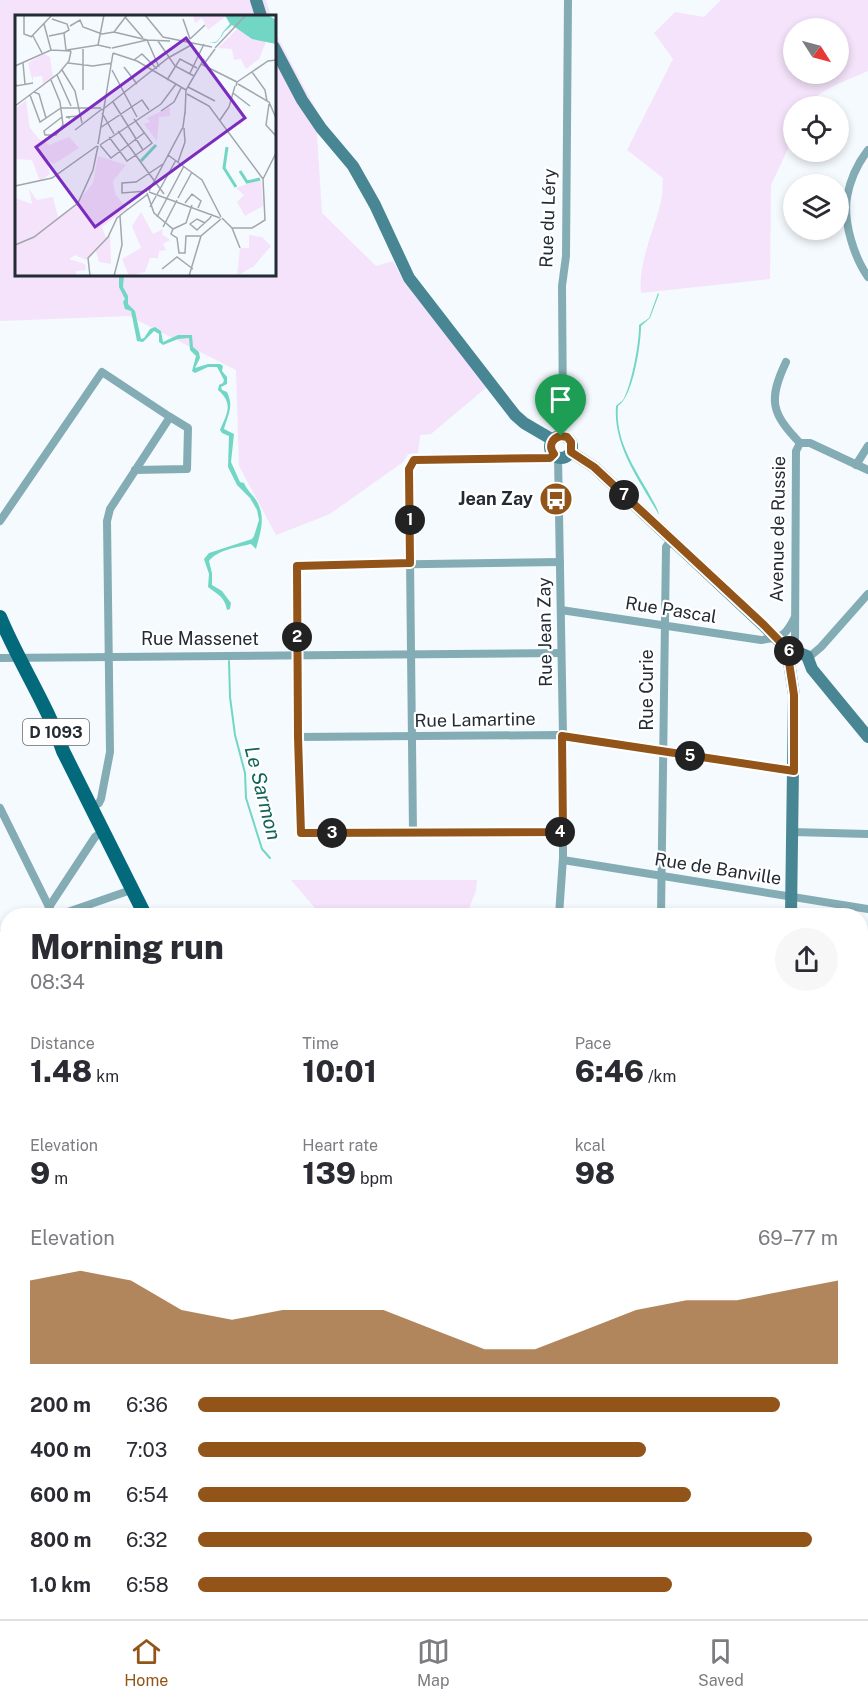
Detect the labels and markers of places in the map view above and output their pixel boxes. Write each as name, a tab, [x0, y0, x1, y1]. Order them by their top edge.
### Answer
pin	[535, 374, 586, 436]
pin: 7	[609, 480, 639, 510]
bus stop icon: Jean Zay	[538, 481, 574, 517]
place label: Jean Zay	[458, 488, 533, 509]
pin: 1	[395, 505, 425, 535]
pin: 2	[282, 622, 312, 652]
pin: 6	[774, 636, 804, 666]
pin: 5	[675, 741, 705, 771]
pin: 4	[545, 817, 575, 847]
pin: 3	[317, 818, 347, 848]

